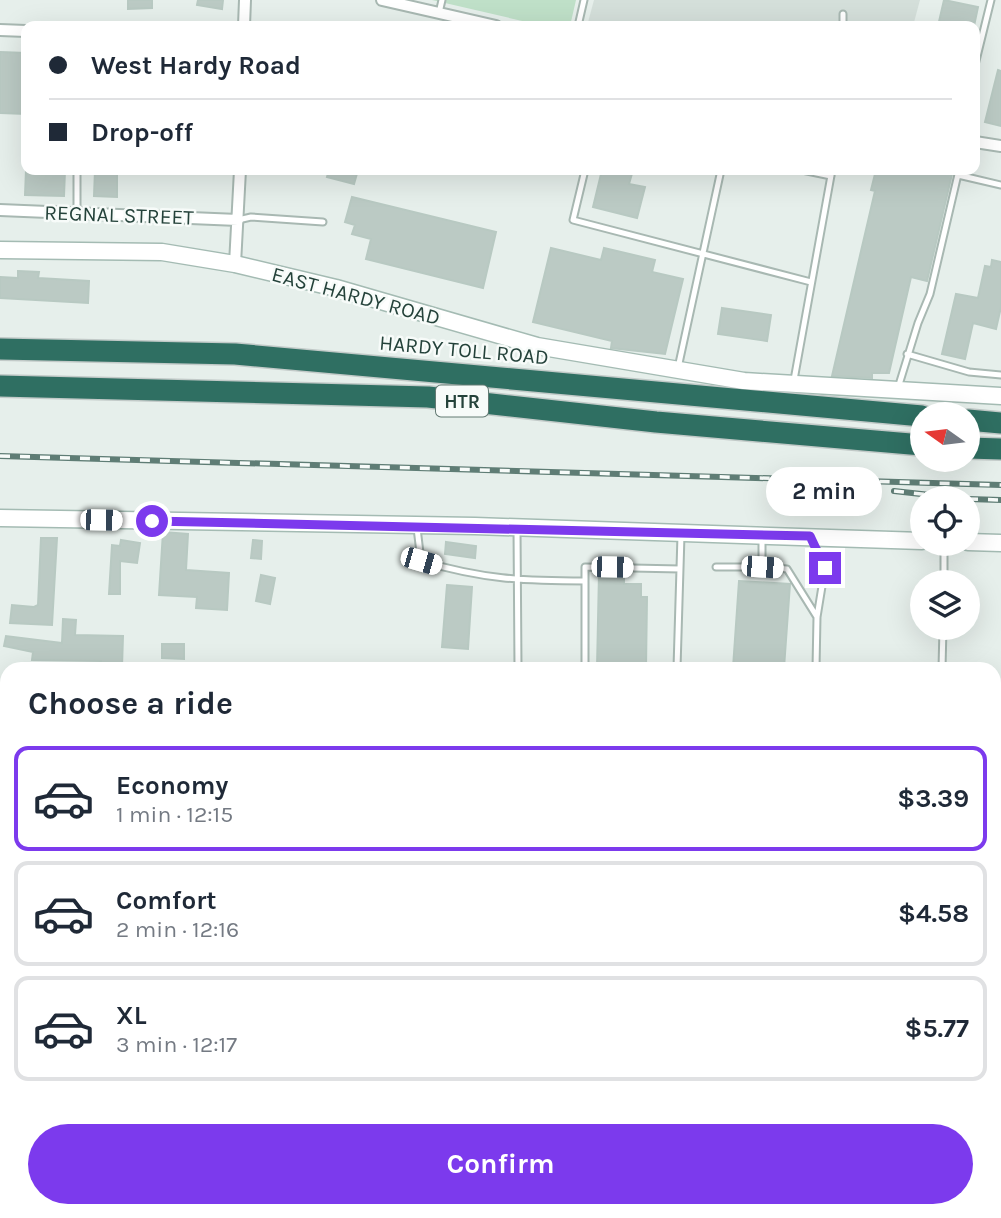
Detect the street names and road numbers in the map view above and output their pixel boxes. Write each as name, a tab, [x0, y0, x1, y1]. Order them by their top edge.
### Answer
street label: REGNAL STREET	[44, 200, 195, 230]
street label: EAST HARDY ROAD	[269, 262, 443, 330]
street label: HARDY TOLL ROAD	[378, 331, 550, 369]
road number: HTR	[436, 386, 488, 416]

